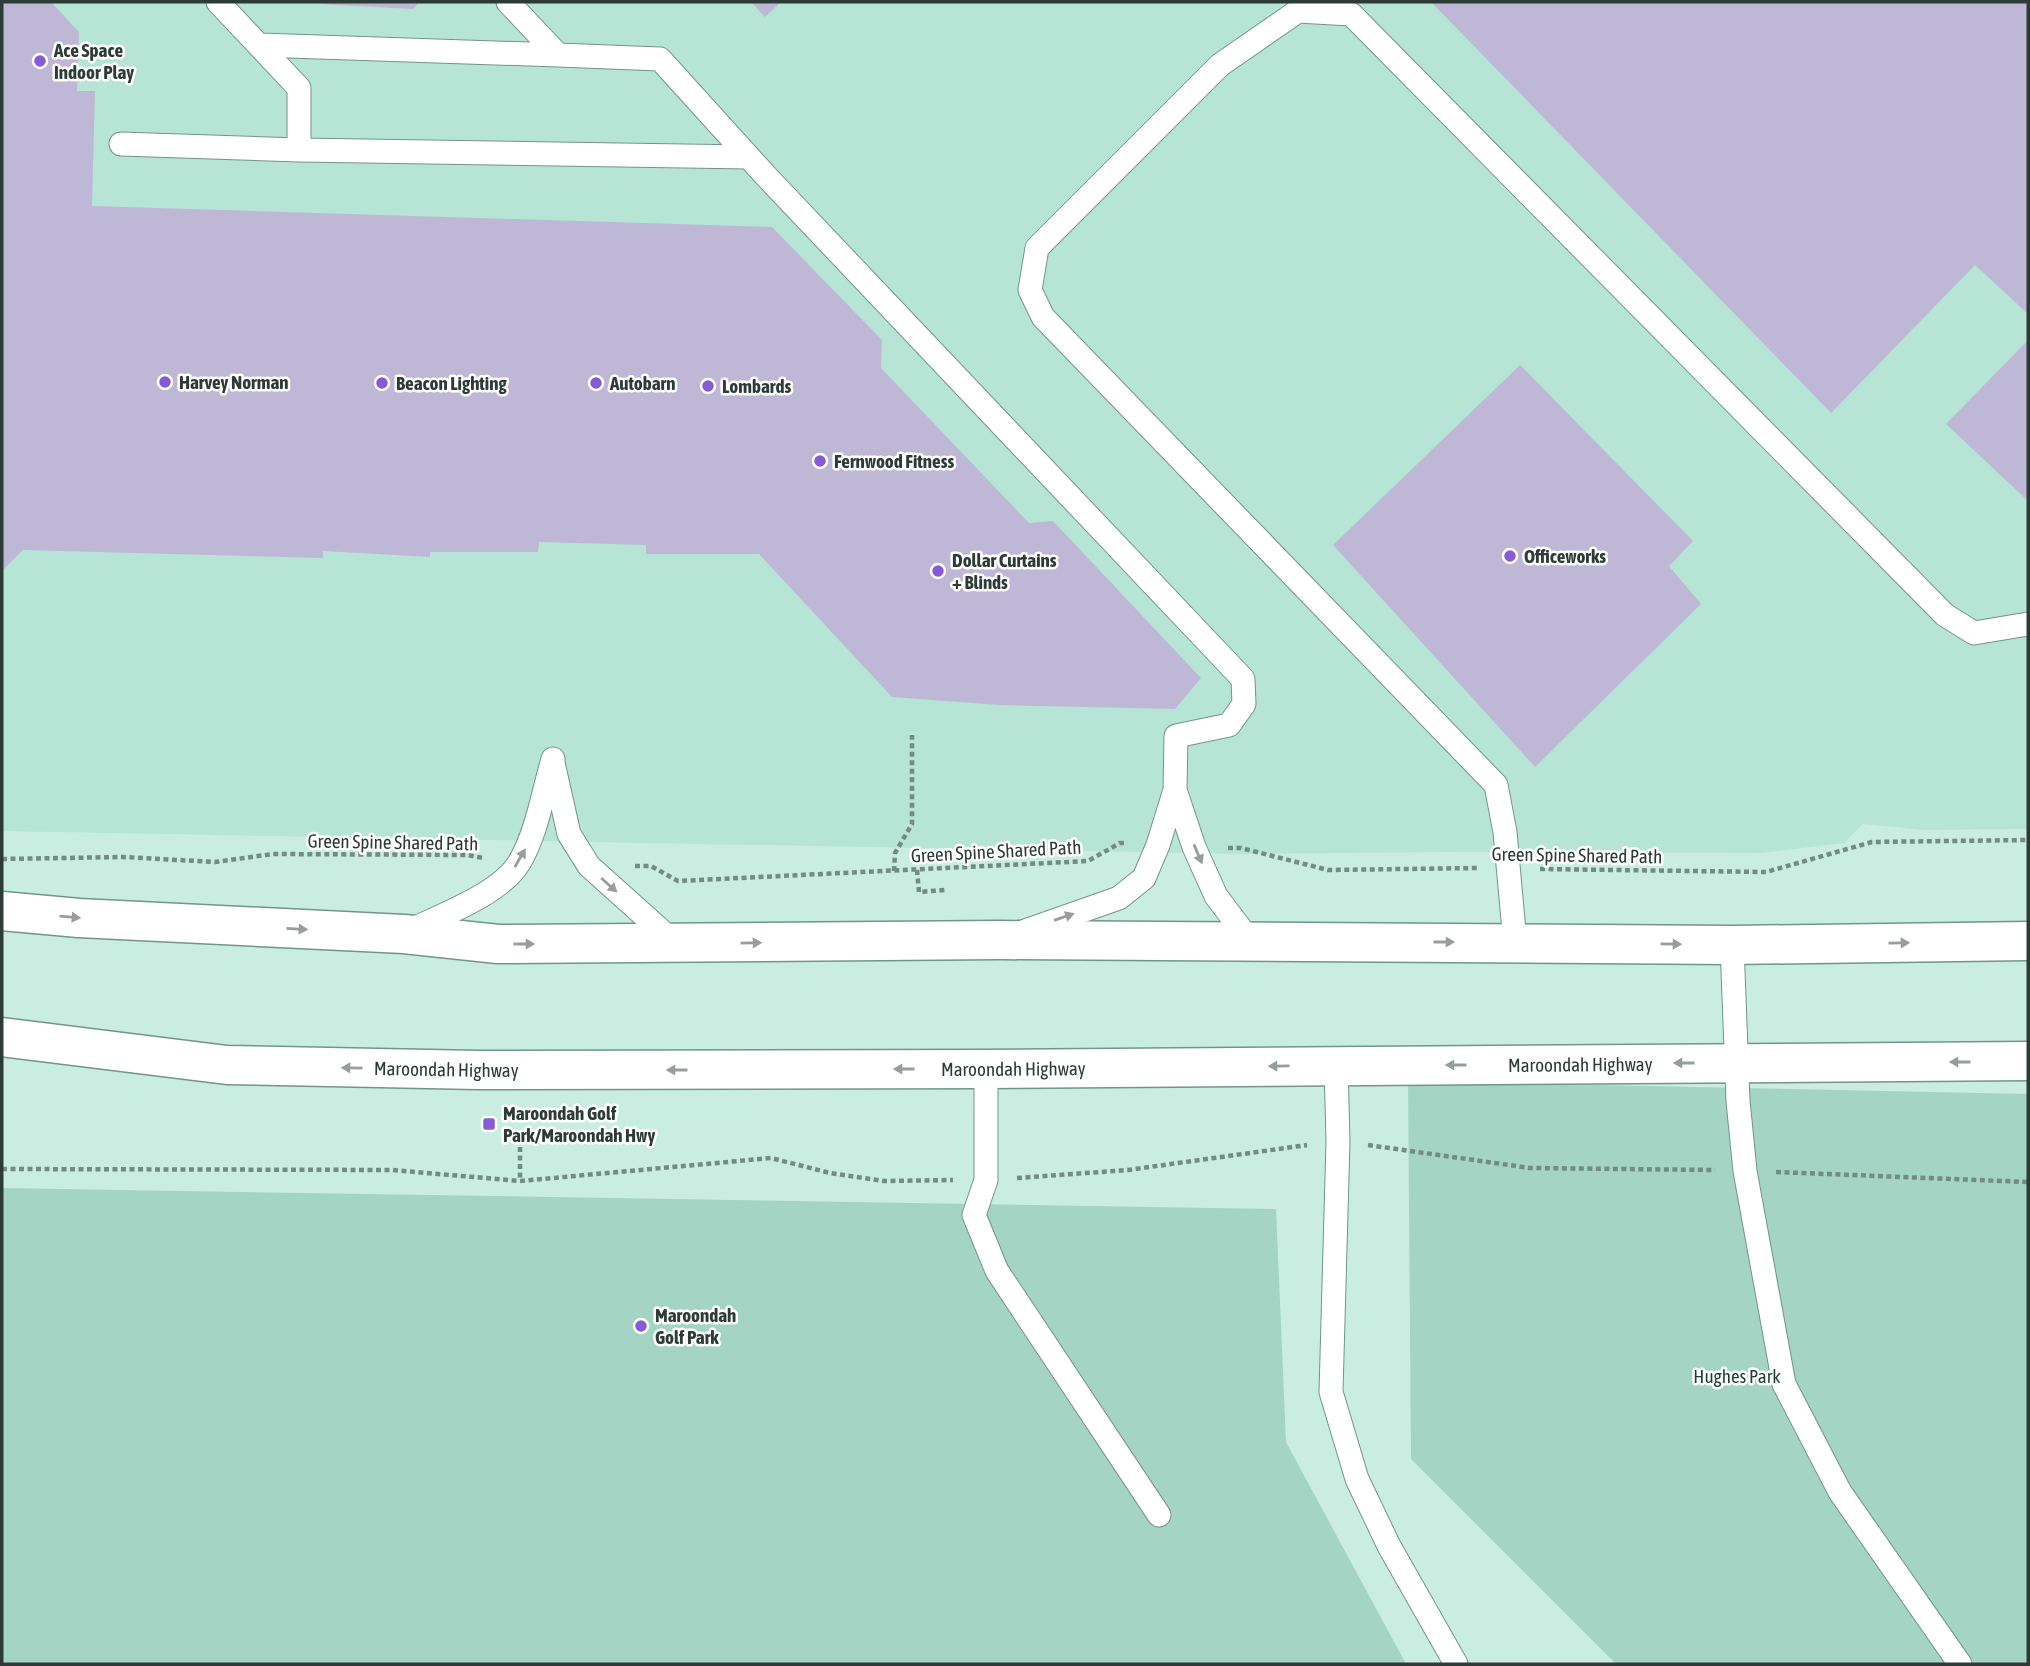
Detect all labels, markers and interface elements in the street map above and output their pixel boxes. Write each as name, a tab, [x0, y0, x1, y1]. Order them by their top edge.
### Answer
place label: Ace Space Indoor Play	[53, 39, 134, 83]
marker: Ace Space Indoor Play	[32, 53, 48, 69]
place label: Harvey Norman	[179, 371, 288, 393]
place label: Beacon Lighting	[396, 372, 507, 394]
place label: Autobarn	[609, 372, 675, 394]
marker: Harvey Norman	[157, 374, 173, 390]
marker: Beacon Lighting	[374, 375, 390, 391]
marker: Autobarn	[588, 375, 604, 391]
place label: Lombards	[722, 375, 791, 397]
marker: Lombards	[700, 378, 716, 394]
place label: Fernwood Fitness	[834, 450, 954, 472]
marker: Fernwood Fitness	[812, 453, 828, 469]
place label: Officeworks	[1524, 545, 1606, 567]
marker: Officeworks	[1502, 548, 1518, 564]
place label: Dollar Curtains + Blinds	[952, 549, 1057, 593]
marker: Dollar Curtains + Blinds	[930, 563, 946, 579]
street label: Green Spine Shared Path	[307, 830, 479, 854]
street label: Green Spine Shared Path	[910, 836, 1082, 866]
street label: Green Spine Shared Path	[1491, 843, 1663, 867]
one-way arrow	[1192, 844, 1203, 865]
one-way arrow	[514, 849, 526, 868]
one-way arrow	[600, 877, 618, 893]
one-way arrow	[59, 912, 81, 923]
one-way arrow	[1053, 912, 1074, 923]
one-way arrow	[286, 924, 308, 935]
one-way arrow	[1433, 936, 1455, 947]
one-way arrow	[741, 937, 763, 949]
one-way arrow	[1888, 937, 1910, 949]
one-way arrow	[513, 938, 535, 950]
one-way arrow	[1660, 938, 1682, 950]
street label: Maroondah Highway	[1508, 1053, 1653, 1076]
one-way arrow	[1949, 1056, 1971, 1067]
street label: Maroondah Highway	[374, 1057, 519, 1081]
street label: Maroondah Highway	[941, 1057, 1086, 1080]
one-way arrow	[1672, 1057, 1694, 1069]
one-way arrow	[1445, 1059, 1467, 1071]
one-way arrow	[1268, 1060, 1290, 1072]
one-way arrow	[340, 1062, 362, 1073]
one-way arrow	[893, 1063, 915, 1075]
one-way arrow	[666, 1064, 688, 1076]
place label: Maroondah Golf Park/Maroondah Hwy	[503, 1102, 655, 1146]
marker: Maroondah Golf Park/Maroondah Hwy	[481, 1116, 497, 1132]
place label: Maroondah Golf Park	[655, 1304, 736, 1348]
marker: Maroondah Golf Park	[633, 1318, 649, 1334]
park label: Hughes Park	[1693, 1365, 1781, 1387]

